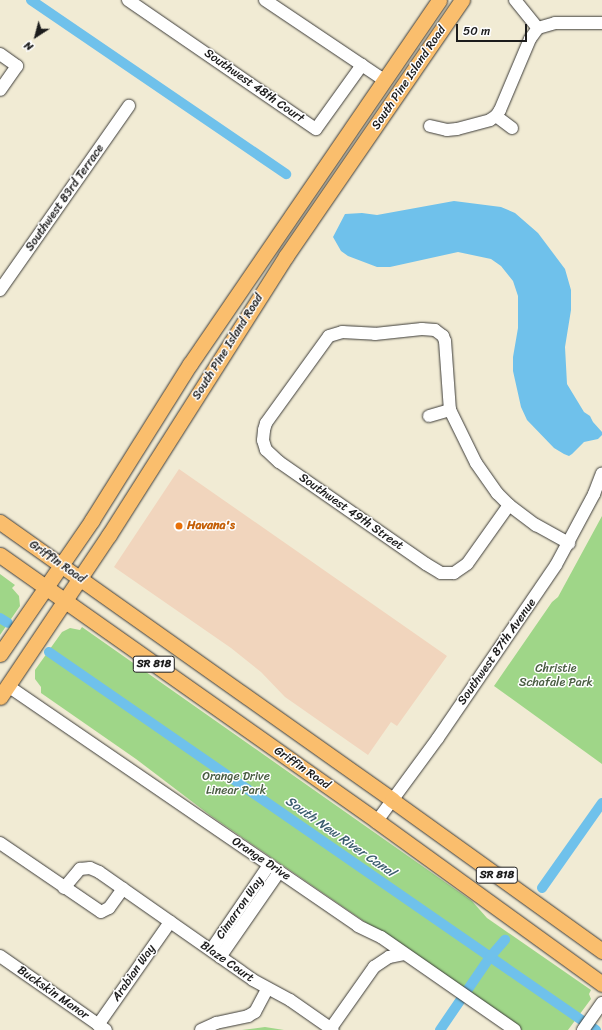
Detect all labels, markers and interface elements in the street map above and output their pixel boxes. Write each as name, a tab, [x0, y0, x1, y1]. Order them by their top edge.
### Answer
north arrow	[16, 16, 56, 56]
scale bar	[458, 16, 529, 42]
text: 50 m	[463, 20, 490, 42]
street label: South Pine Island Road	[369, 23, 449, 133]
text: N	[20, 36, 37, 56]
street label: Southwest 48th Court	[201, 46, 307, 126]
street label: Southwest 83rd Terrace	[23, 142, 107, 254]
street label: South Pine Island Road	[189, 291, 267, 403]
street label: Southwest 49th Street	[296, 471, 406, 553]
place label: Havana's	[187, 519, 235, 533]
marker: Havana's	[174, 521, 184, 531]
street label: Griffin Road	[26, 537, 88, 587]
street label: Southwest 87th Avenue	[455, 596, 539, 708]
road number: SR 818	[132, 655, 176, 673]
park label: Christie Schafale Park	[519, 662, 593, 690]
street label: Griffin Road	[271, 743, 333, 793]
park label: Orange Drive Linear Park	[202, 770, 270, 798]
water label: South New River Canal	[282, 793, 398, 881]
street label: Orange Drive	[229, 834, 293, 884]
road number: SR 818	[475, 866, 519, 884]
street label: Cimarron Way	[213, 874, 267, 942]
street label: Blaze Court	[197, 938, 257, 986]
street label: Arabian Way	[109, 942, 159, 1004]
street label: Buckskin Manor	[15, 963, 91, 1023]

